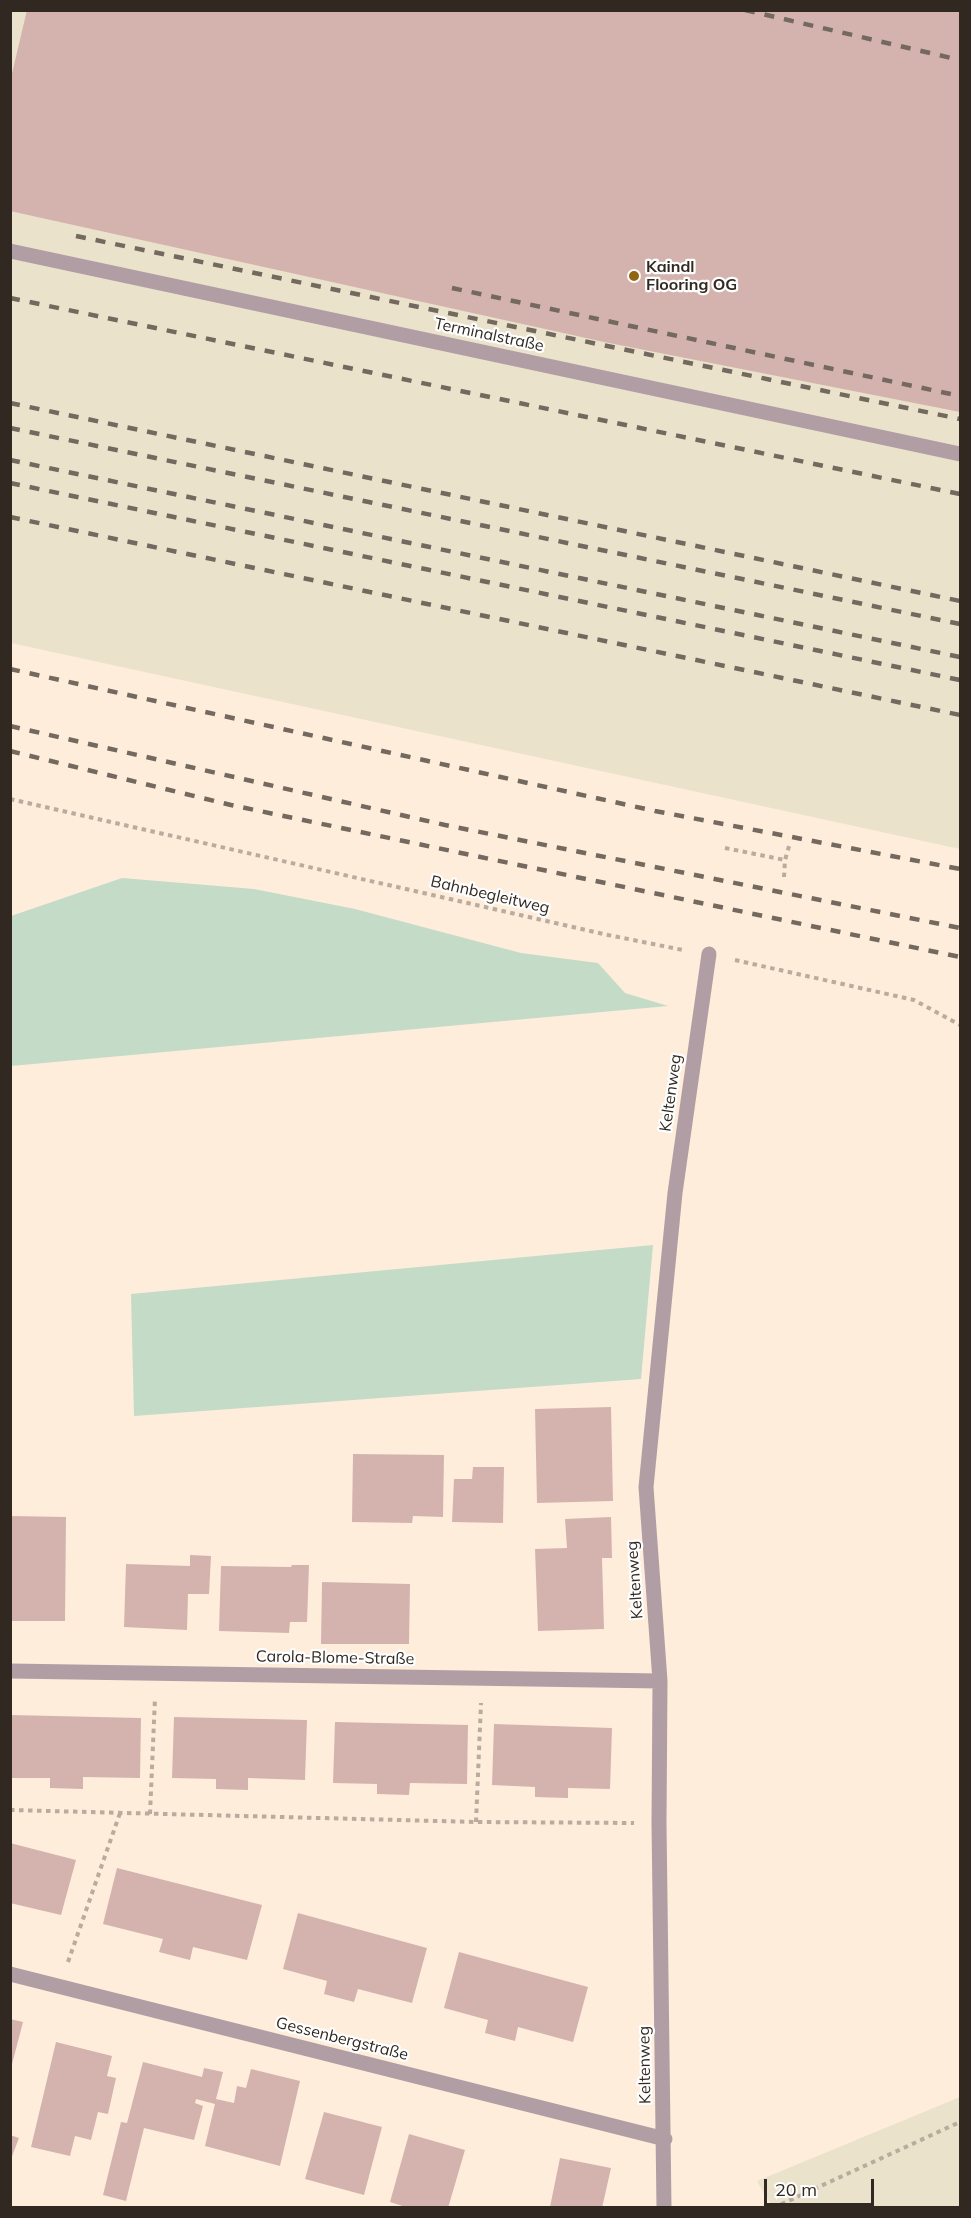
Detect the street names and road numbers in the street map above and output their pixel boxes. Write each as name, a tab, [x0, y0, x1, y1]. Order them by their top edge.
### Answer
street label: Terminalstraße	[433, 314, 545, 356]
street label: Bahnbegleitweg	[429, 872, 551, 918]
street label: Keltenweg	[656, 1053, 686, 1133]
street label: Keltenweg	[623, 1540, 647, 1620]
street label: Carola-Blome-Straße	[256, 1647, 414, 1669]
street label: Gessenbergstraße	[274, 2013, 410, 2065]
street label: Keltenweg	[635, 2026, 655, 2104]

